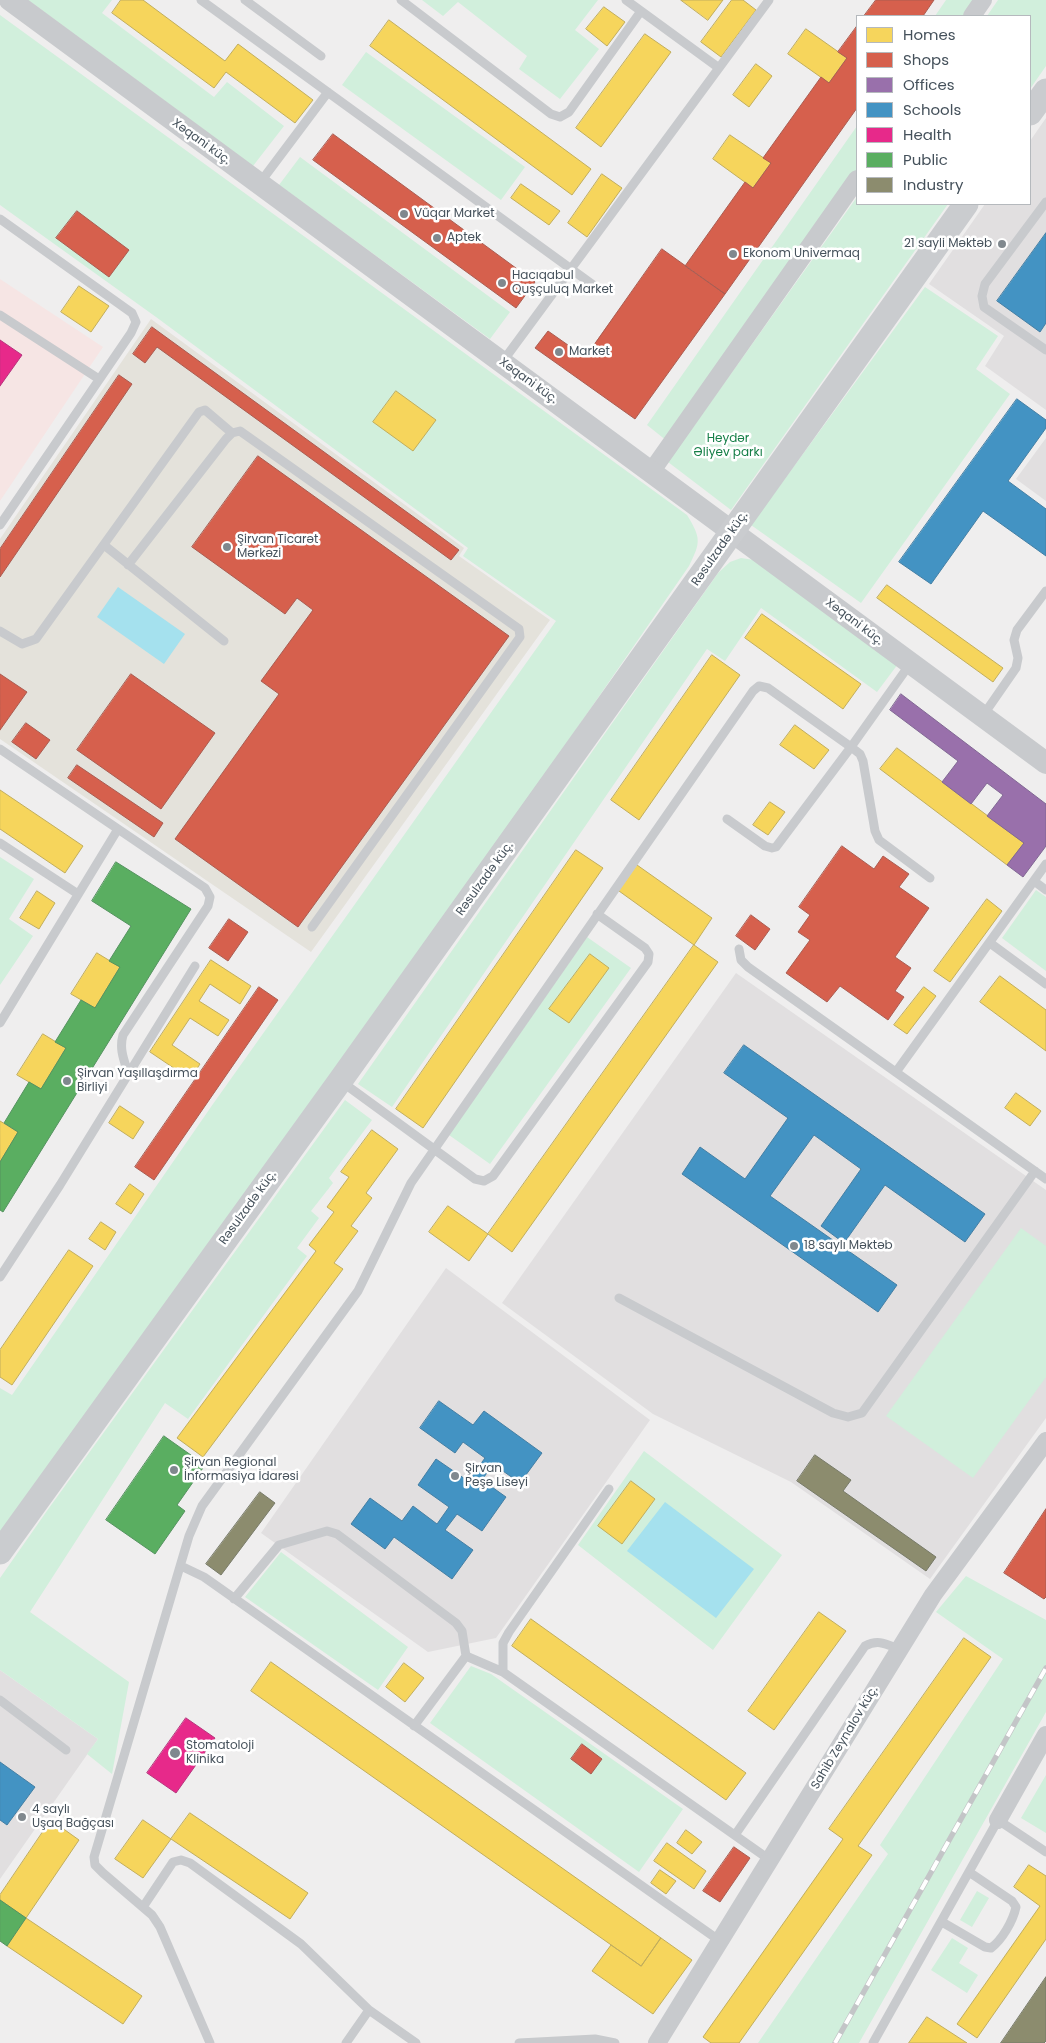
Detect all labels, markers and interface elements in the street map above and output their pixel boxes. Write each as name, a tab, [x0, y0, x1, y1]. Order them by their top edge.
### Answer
legend	[856, 15, 1031, 205]
text: Homes	[903, 24, 956, 45]
text: Shops	[903, 49, 949, 70]
text: Offices	[903, 74, 955, 95]
text: Schools	[903, 99, 961, 120]
street label: Xəqani küç.	[169, 116, 233, 168]
text: Health	[903, 124, 952, 145]
text: Public	[903, 149, 948, 170]
text: Industry	[903, 174, 963, 195]
place label: Vüqar Market	[414, 207, 495, 221]
marker: Vüqar Market	[398, 208, 410, 220]
place label: Aptek	[447, 231, 481, 245]
marker: Aptek	[431, 232, 443, 244]
place label: 21 sayli Məktəb	[904, 237, 992, 251]
marker: 21 sayli Məktəb	[996, 238, 1008, 250]
place label: Ekonom Univermaq	[743, 247, 860, 261]
marker: Ekonom Univermaq	[727, 248, 739, 260]
place label: Hacıqabul Quşçuluq Market	[512, 269, 613, 297]
marker: Hacıqabul Quşçuluq Market	[496, 277, 508, 289]
place label: Market	[569, 345, 610, 359]
marker: Market	[553, 346, 565, 358]
street label: Xəqani küç.	[496, 355, 560, 407]
park label: Heydər Əliyev parkı	[693, 432, 763, 460]
street label: Rəsulzadə küç.	[689, 509, 751, 589]
place label: Şirvan Ticarət Mərkəzi	[237, 533, 318, 561]
marker: Şirvan Ticarət Mərkəzi	[221, 541, 233, 553]
street label: Xəqani küç.	[822, 596, 886, 648]
street label: Rəsulzadə küç.	[453, 839, 517, 919]
place label: Şirvan Yaşıllaşdırma Birliyi	[77, 1067, 198, 1095]
marker: Şirvan Yaşıllaşdırma Birliyi	[61, 1075, 73, 1087]
street label: Rəsulzadə küç.	[216, 1168, 280, 1248]
place label: 18 saylı Məktəb	[804, 1239, 893, 1253]
marker: 18 saylı Məktəb	[788, 1240, 800, 1252]
place label: Şirvan Regional İnformasiya İdarəsi	[184, 1456, 299, 1484]
place label: Şirvan Peşə Liseyi	[465, 1462, 528, 1490]
marker: Şirvan Regional İnformasiya İdarəsi	[168, 1464, 180, 1476]
marker: Şirvan Peşə Liseyi	[449, 1470, 461, 1482]
street label: Sahib Zeynalov küç.	[808, 1684, 882, 1792]
place label: Stomatoloji Klinika	[186, 1739, 254, 1767]
marker: Stomatoloji Klinika	[168, 1746, 182, 1760]
place label: 4 saylı Uşaq Bağçası	[32, 1803, 114, 1831]
marker: 4 saylı Uşaq Bağçası	[16, 1811, 28, 1823]

